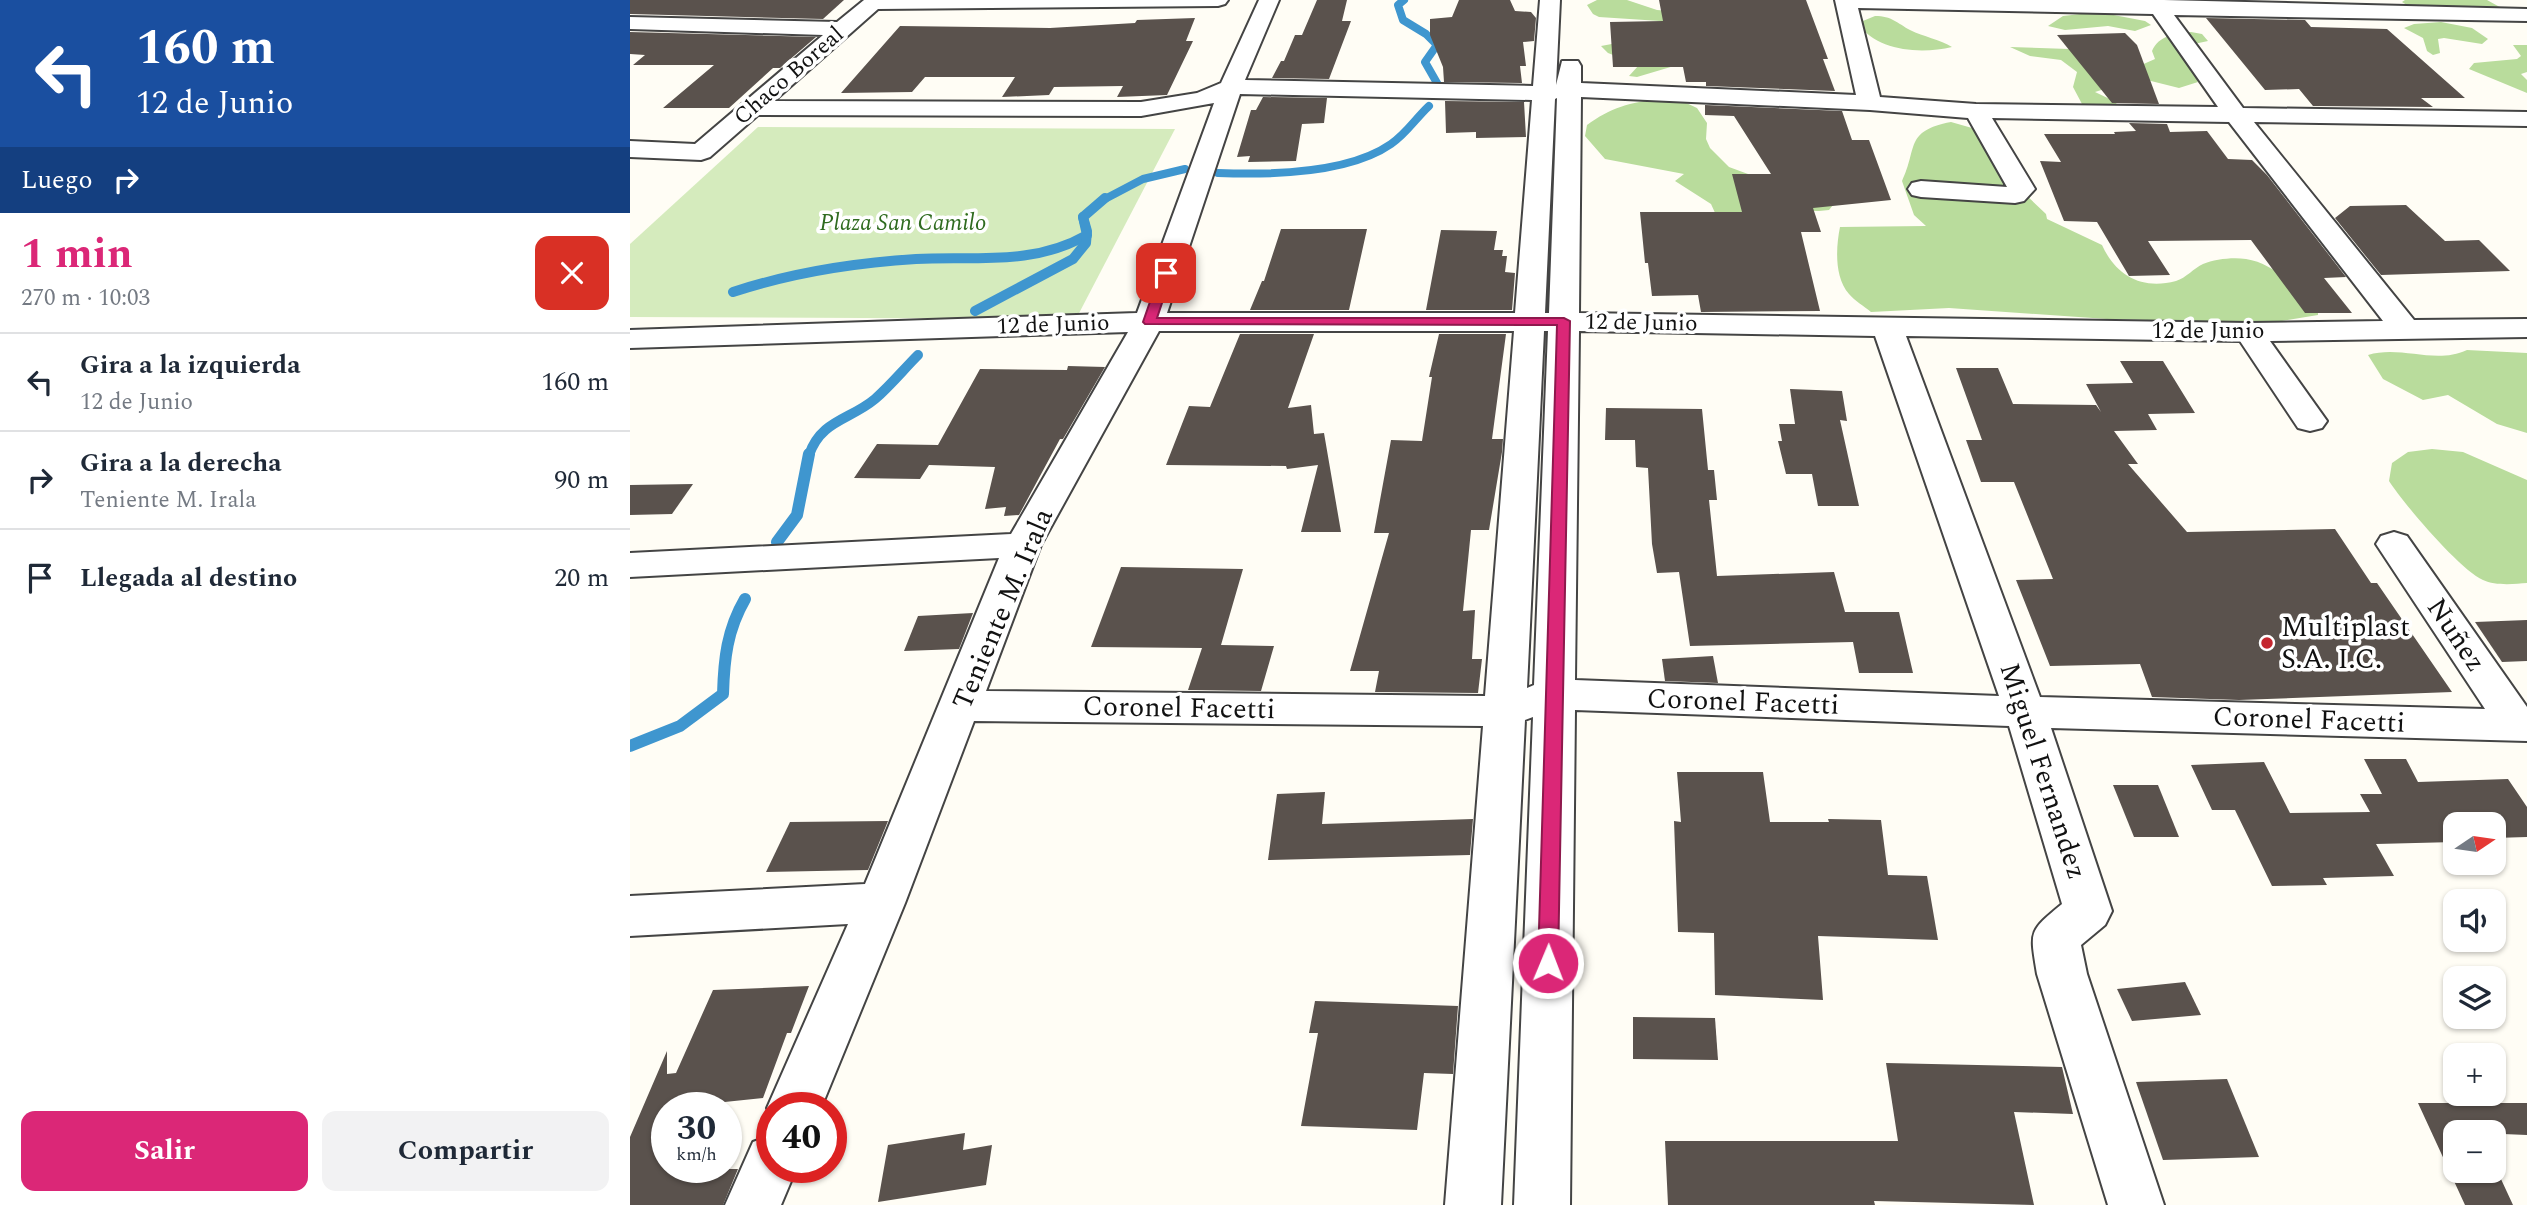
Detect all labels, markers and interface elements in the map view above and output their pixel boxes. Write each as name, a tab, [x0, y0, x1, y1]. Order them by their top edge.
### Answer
text: 160 m	[136, 11, 275, 86]
street label: Chaco Boreal	[726, 18, 852, 134]
icon: left	[21, 28, 112, 119]
text: 12 de Junio	[136, 79, 293, 128]
text: Luego	[21, 160, 93, 200]
icon: right	[107, 161, 145, 199]
park label: Plaza San Camilo	[820, 206, 986, 241]
text: 1 min	[21, 223, 133, 286]
button: close	[535, 236, 609, 310]
pin	[1136, 243, 1196, 303]
icon: arrive	[1147, 254, 1185, 292]
text: 270 m · 10:03	[21, 281, 150, 316]
street label: 12 de Junio	[1584, 305, 1698, 341]
street label: 12 de Junio	[996, 306, 1110, 344]
street label: 12 de Junio	[2151, 314, 2265, 349]
text: Gira a la izquierda	[80, 345, 301, 385]
text: 160 m	[541, 362, 609, 402]
icon: left	[21, 363, 59, 401]
text: 12 de Junio	[80, 385, 193, 420]
text: Gira a la derecha	[80, 443, 282, 483]
text: 90 m	[554, 460, 609, 500]
icon: right	[21, 461, 59, 499]
text: Teniente M. Irala	[80, 483, 257, 518]
street label: Teniente M. Irala	[941, 501, 1065, 716]
text: Llegada al destino	[80, 558, 297, 598]
text: 20 m	[554, 558, 609, 598]
icon: arrive	[21, 559, 59, 597]
street label: Nuñez	[2415, 589, 2497, 681]
place label: Multiplast S.A. I.C.	[2281, 606, 2410, 681]
marker: Multiplast S.A. I.C.	[2259, 635, 2275, 651]
street label: Miguel Fernandez	[1988, 657, 2098, 885]
street label: Coronel Facetti	[1646, 677, 1840, 727]
street label: Coronel Facetti	[1082, 685, 1276, 731]
street label: Coronel Facetti	[2212, 695, 2406, 745]
north arrow	[2443, 812, 2506, 875]
map controls	[2443, 812, 2506, 1183]
button: sound	[2443, 889, 2506, 952]
position arrow	[1511, 926, 1585, 1000]
button: layers	[2443, 966, 2506, 1029]
button: +	[2443, 1043, 2506, 1106]
speed limit sign: 40	[756, 1092, 847, 1183]
text: 30	[677, 1102, 716, 1155]
button: Salir	[21, 1111, 308, 1191]
button: Compartir	[322, 1111, 609, 1191]
button: −	[2443, 1120, 2506, 1183]
text: km/h	[676, 1141, 717, 1168]

